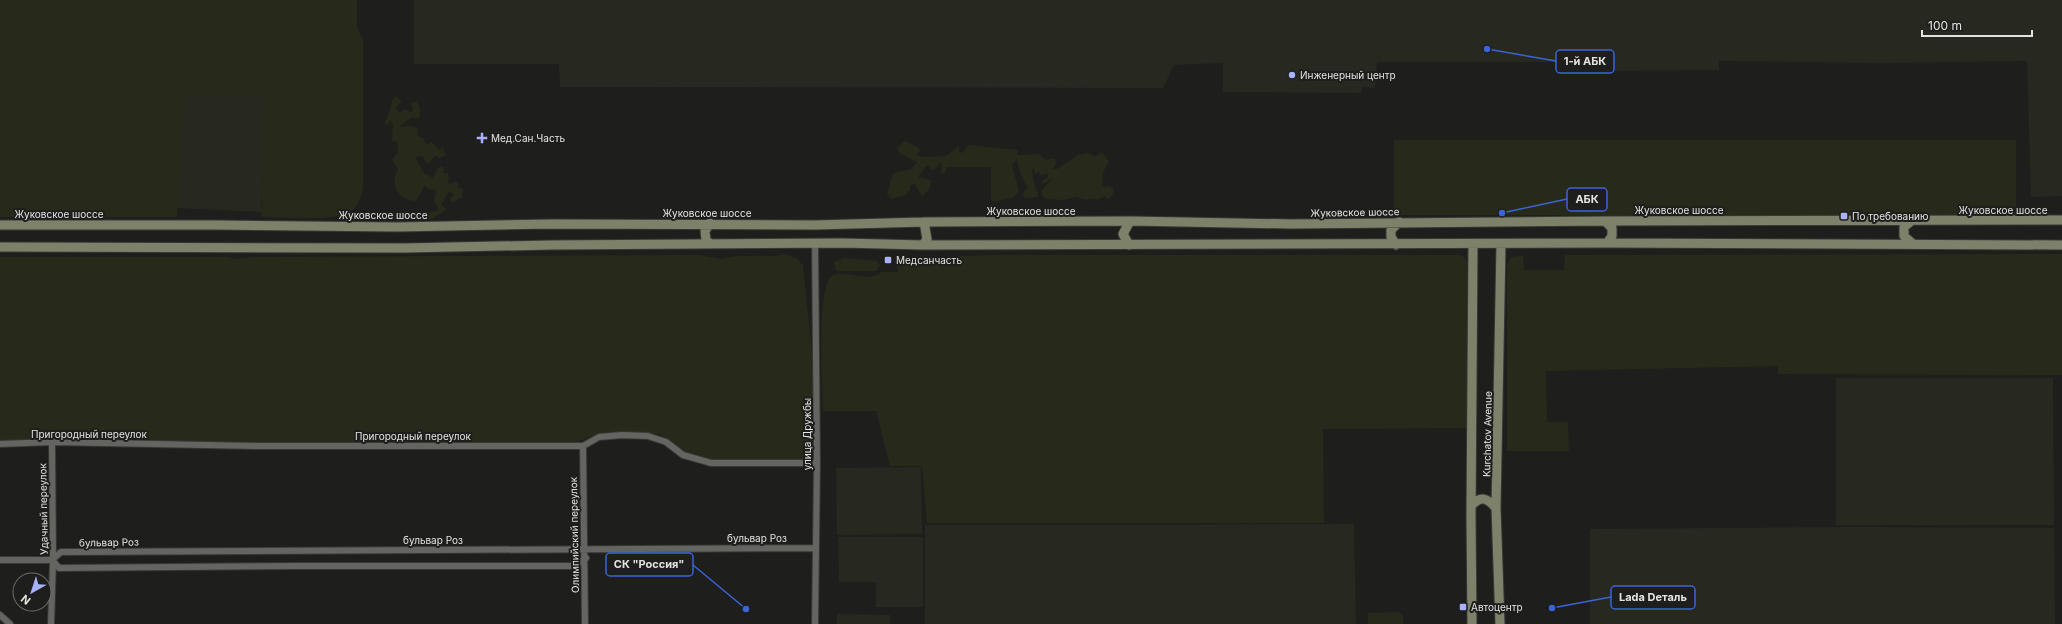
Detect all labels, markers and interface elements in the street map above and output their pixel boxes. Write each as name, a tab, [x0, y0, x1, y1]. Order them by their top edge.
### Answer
scale bar	[1922, 12, 2032, 38]
text: 100 m	[1928, 18, 1962, 33]
callout: 1-й АБК	[1556, 50, 1614, 73]
text: 1-й АБК	[1564, 54, 1606, 68]
place label: Инженерный центр	[1300, 69, 1396, 81]
marker: Инженерный центр	[1287, 70, 1297, 80]
marker: Мед.Сан.Часть	[476, 132, 488, 144]
place label: Мед.Сан.Часть	[491, 132, 565, 144]
callout: АБК	[1567, 188, 1607, 211]
text: АБК	[1575, 192, 1599, 206]
street label: Жуковское шоссе	[1634, 204, 1724, 216]
street label: Жуковское шоссе	[1958, 204, 2048, 216]
street label: Жуковское шоссе	[986, 205, 1076, 217]
street label: Жуковское шоссе	[1310, 205, 1400, 219]
street label: Жуковское шоссе	[662, 207, 752, 219]
street label: Жуковское шоссе	[14, 208, 104, 220]
street label: Жуковское шоссе	[338, 209, 428, 221]
place label: По требованию	[1852, 210, 1928, 222]
marker: По требованию	[1839, 211, 1849, 221]
place label: Медсанчасть	[896, 254, 962, 266]
marker: Медсанчасть	[883, 255, 893, 265]
street label: Kurchatov Avenue	[1480, 391, 1494, 477]
street label: улица Дружбы	[801, 398, 813, 470]
street label: Пригородный переулок	[31, 428, 148, 440]
street label: Пригородный переулок	[355, 430, 472, 442]
street label: Удачный переулок	[36, 462, 50, 555]
street label: Олимпийский переулок	[567, 476, 581, 593]
street label: бульвар Роз	[727, 532, 787, 544]
street label: бульвар Роз	[403, 534, 463, 546]
street label: бульвар Роз	[79, 535, 139, 549]
callout: СК "Россия"	[606, 553, 693, 576]
text: СК "Россия"	[614, 557, 684, 571]
north arrow	[12, 572, 52, 612]
callout: Lada Dеталь	[1611, 586, 1695, 609]
text: Lada Dеталь	[1619, 590, 1688, 604]
text: N	[18, 592, 33, 608]
place label: Автоцентр	[1471, 601, 1523, 613]
marker: Автоцентр	[1458, 602, 1468, 612]

